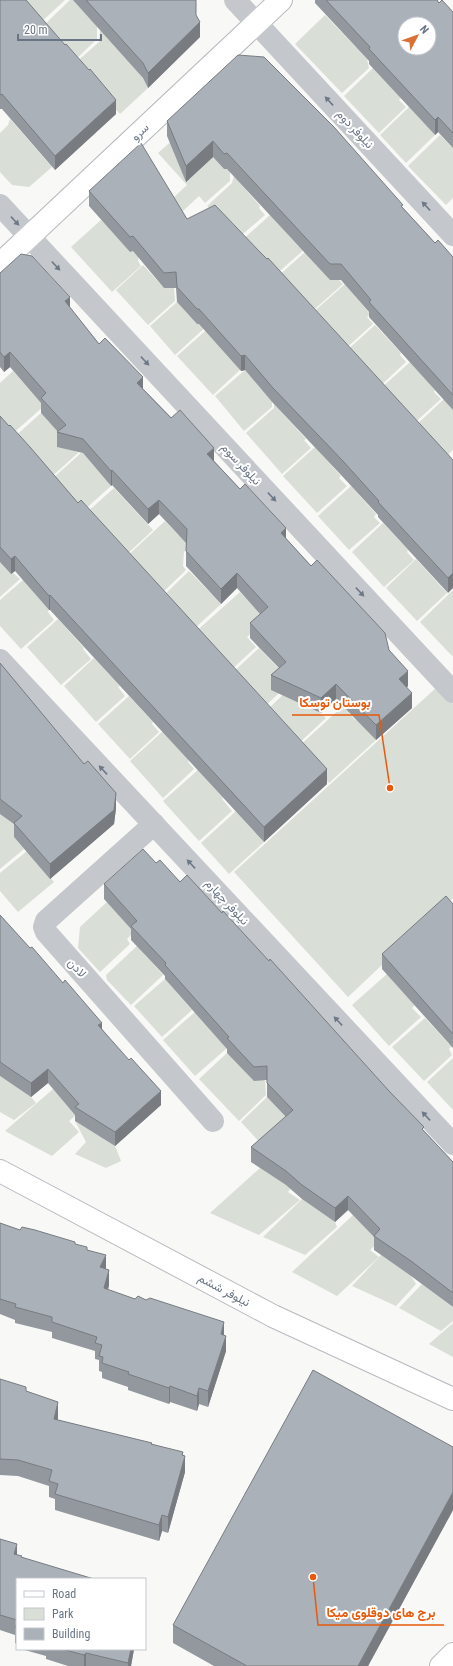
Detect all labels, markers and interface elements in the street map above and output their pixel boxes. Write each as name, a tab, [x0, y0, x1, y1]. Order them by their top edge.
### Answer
scale bar	[18, 16, 101, 42]
north arrow	[397, 16, 437, 56]
text: 20 m	[24, 23, 48, 37]
text: N	[417, 23, 431, 37]
one-way arrow	[324, 96, 333, 106]
street label: نیلوفر دوم	[333, 107, 376, 152]
street label: سرو	[128, 120, 153, 144]
one-way arrow	[422, 201, 431, 211]
one-way arrow	[10, 216, 20, 226]
one-way arrow	[51, 261, 60, 270]
one-way arrow	[140, 356, 150, 366]
street label: نیلوفر سوم	[218, 440, 264, 488]
one-way arrow	[267, 492, 276, 502]
one-way arrow	[355, 587, 365, 597]
callout: بوستان توسکا	[292, 690, 379, 715]
text: بوستان توسکا	[299, 695, 371, 711]
one-way arrow	[98, 764, 107, 775]
one-way arrow	[187, 859, 196, 870]
street label: نیلوفر چهارم	[202, 876, 252, 928]
street label: لادن	[65, 956, 89, 980]
one-way arrow	[333, 1016, 342, 1026]
one-way arrow	[422, 1111, 431, 1121]
street label: نیلوفر ششم	[195, 1270, 252, 1310]
legend	[16, 1578, 146, 1650]
text: Road	[52, 1587, 76, 1601]
callout: برج های دوقلوی میکا	[318, 1600, 444, 1625]
text: برج های دوقلوی میکا	[326, 1605, 436, 1621]
text: Park	[52, 1607, 74, 1621]
text: Building	[52, 1627, 90, 1641]

